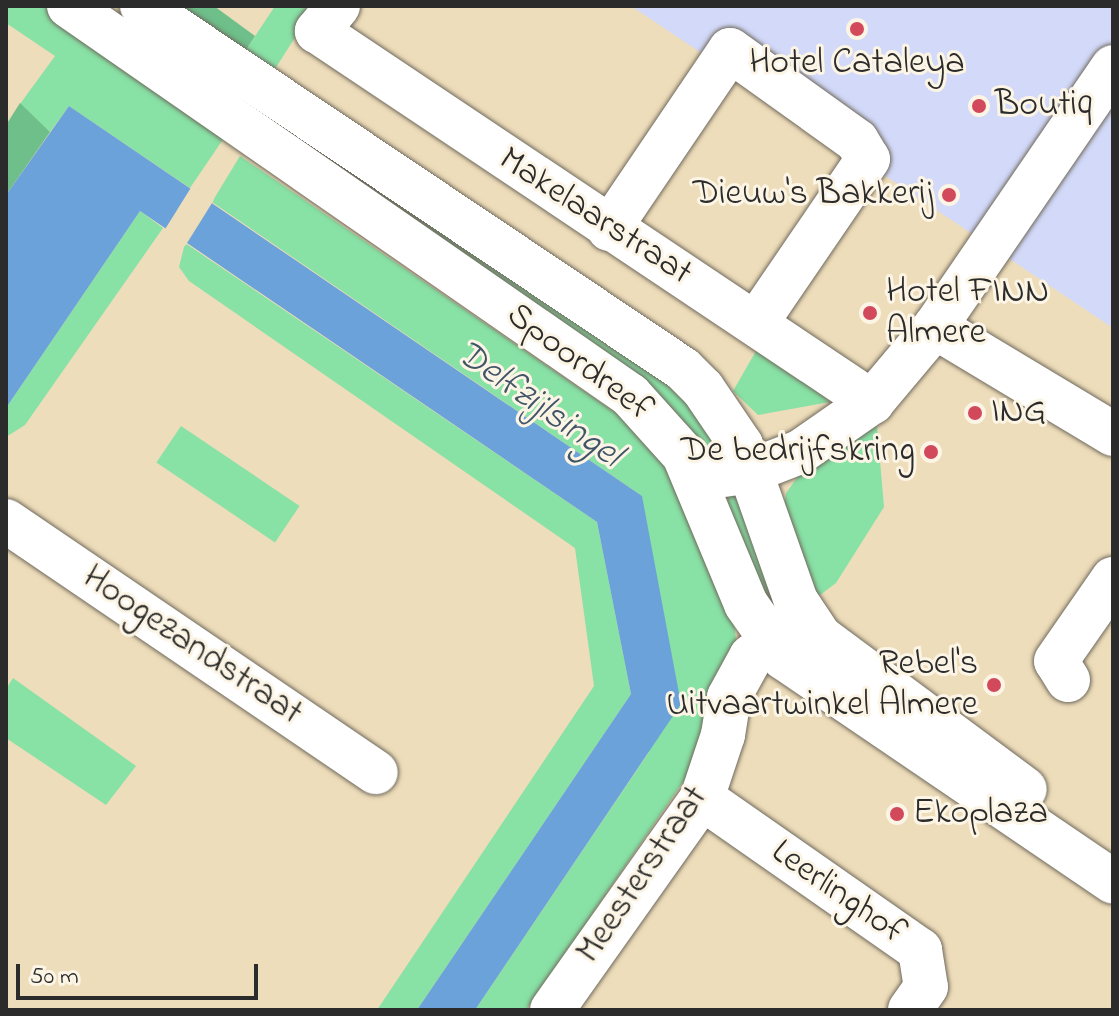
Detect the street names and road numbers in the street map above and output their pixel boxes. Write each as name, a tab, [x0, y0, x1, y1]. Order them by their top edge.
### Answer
street label: Makelaarstraat	[490, 138, 700, 296]
street label: Spoordreef	[497, 294, 661, 432]
street label: Hoogezandstraat	[74, 557, 310, 735]
street label: Meesterstraat	[568, 778, 718, 972]
street label: Leerlinghof	[762, 831, 914, 955]

